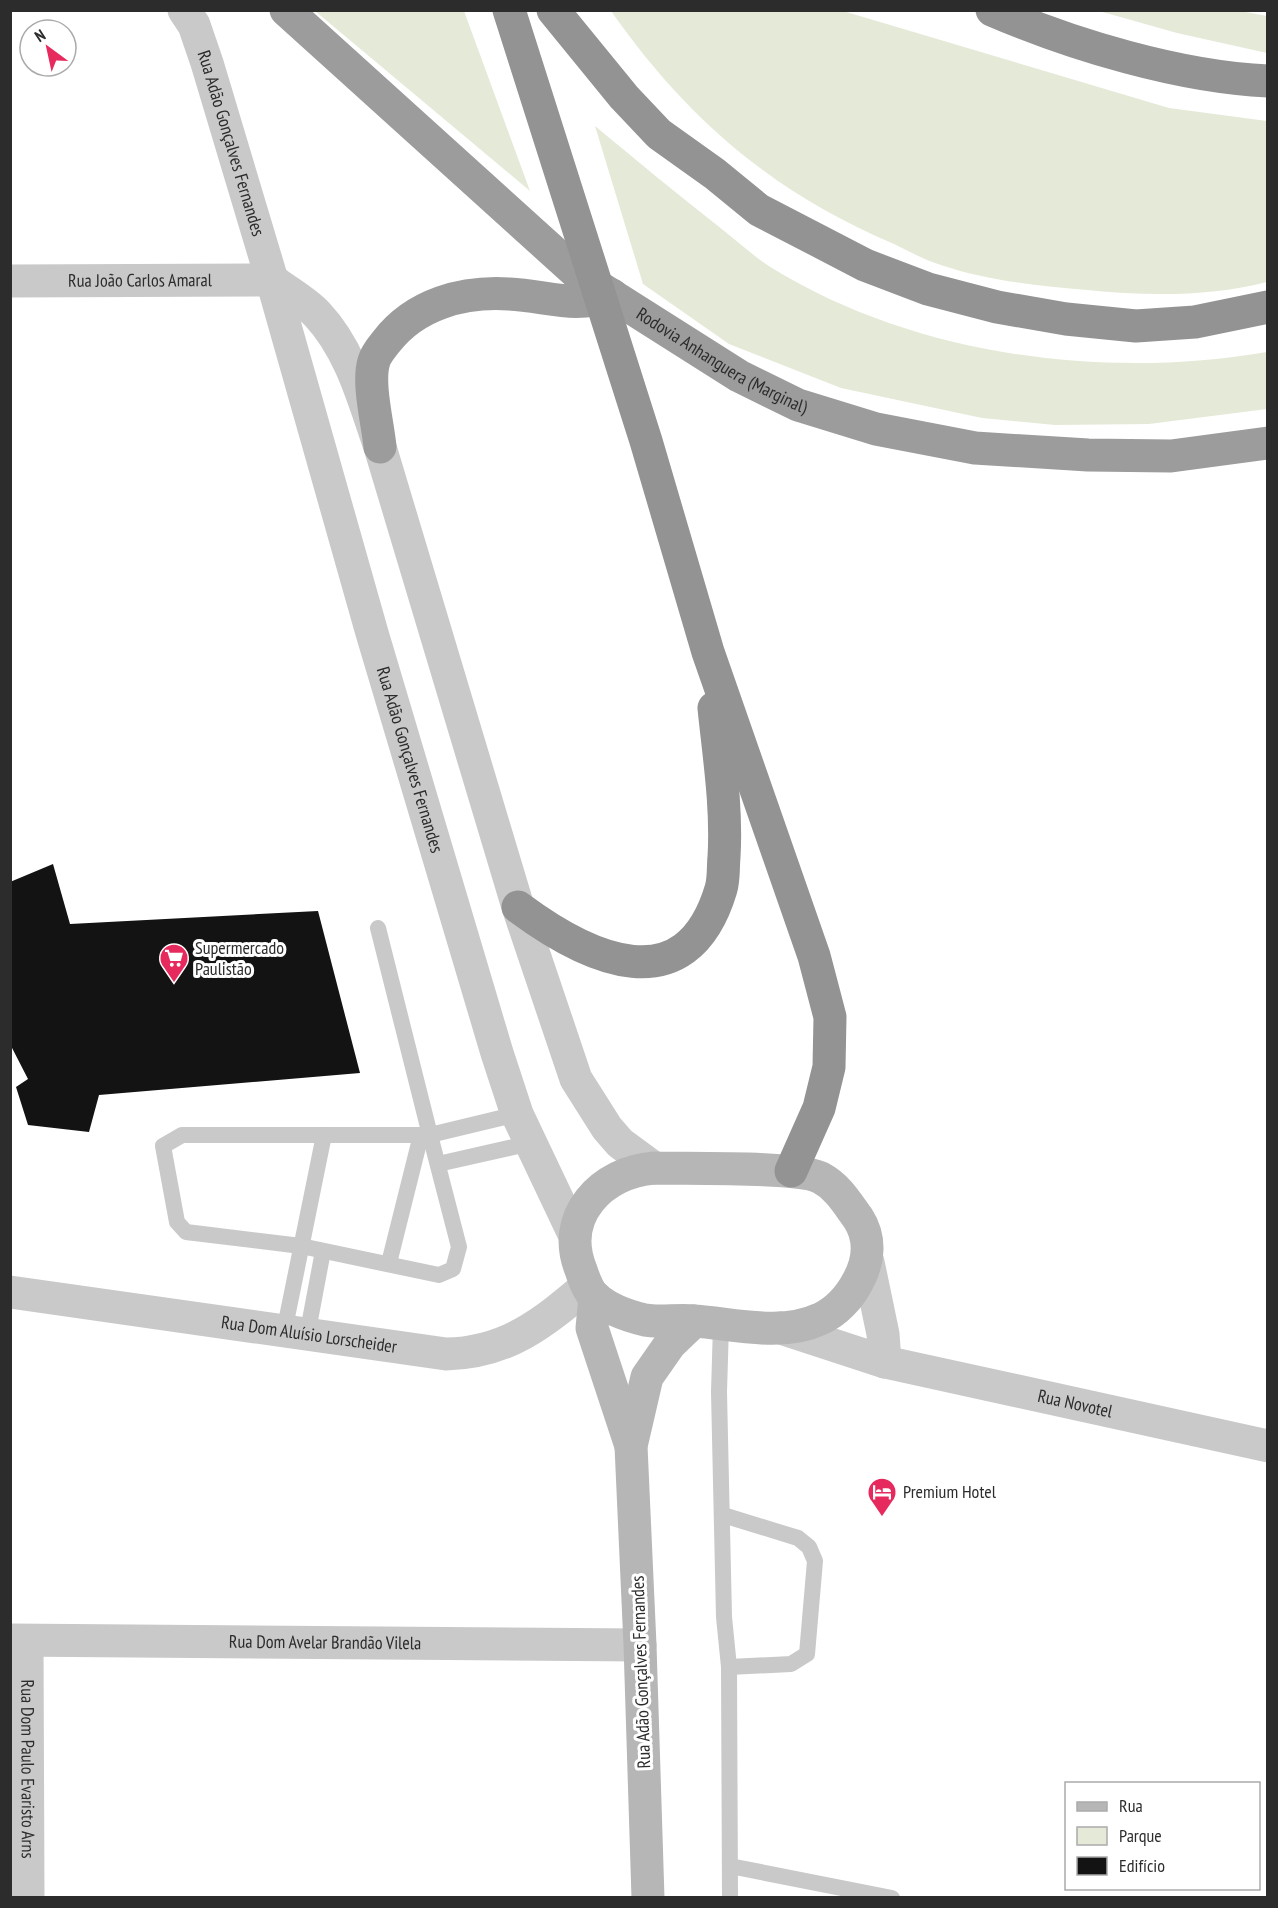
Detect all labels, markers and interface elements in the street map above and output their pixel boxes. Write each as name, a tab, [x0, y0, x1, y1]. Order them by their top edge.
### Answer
north arrow	[18, 18, 78, 78]
text: N	[31, 25, 49, 46]
street label: Rua Adão Gonçalves Fernandes	[192, 47, 270, 239]
street label: Rua João Carlos Amaral	[68, 268, 213, 292]
street label: Rodovia Anhanguera (Marginal)	[632, 302, 811, 418]
street label: Rua Adão Gonçalves Fernandes	[372, 664, 449, 856]
place label: Supermercado Paulistão	[195, 936, 284, 980]
supermarket icon: Supermercado Paulistão	[158, 942, 190, 984]
street label: Rua Dom Aluísio Lorscheider	[220, 1310, 398, 1358]
street label: Rua Novotel	[1036, 1384, 1116, 1423]
hotel icon: Premium Hotel	[866, 1476, 898, 1518]
place label: Premium Hotel	[903, 1480, 997, 1503]
street label: Rua Adão Gonçalves Fernandes	[626, 1575, 655, 1769]
street label: Rua Dom Avelar Brandão Vilela	[229, 1630, 421, 1654]
street label: Rua Dom Paulo Evaristo Arns	[16, 1679, 40, 1859]
legend	[1065, 1782, 1260, 1890]
text: Rua	[1119, 1794, 1143, 1817]
text: Parque	[1119, 1824, 1162, 1847]
text: Edifício	[1119, 1854, 1165, 1877]

